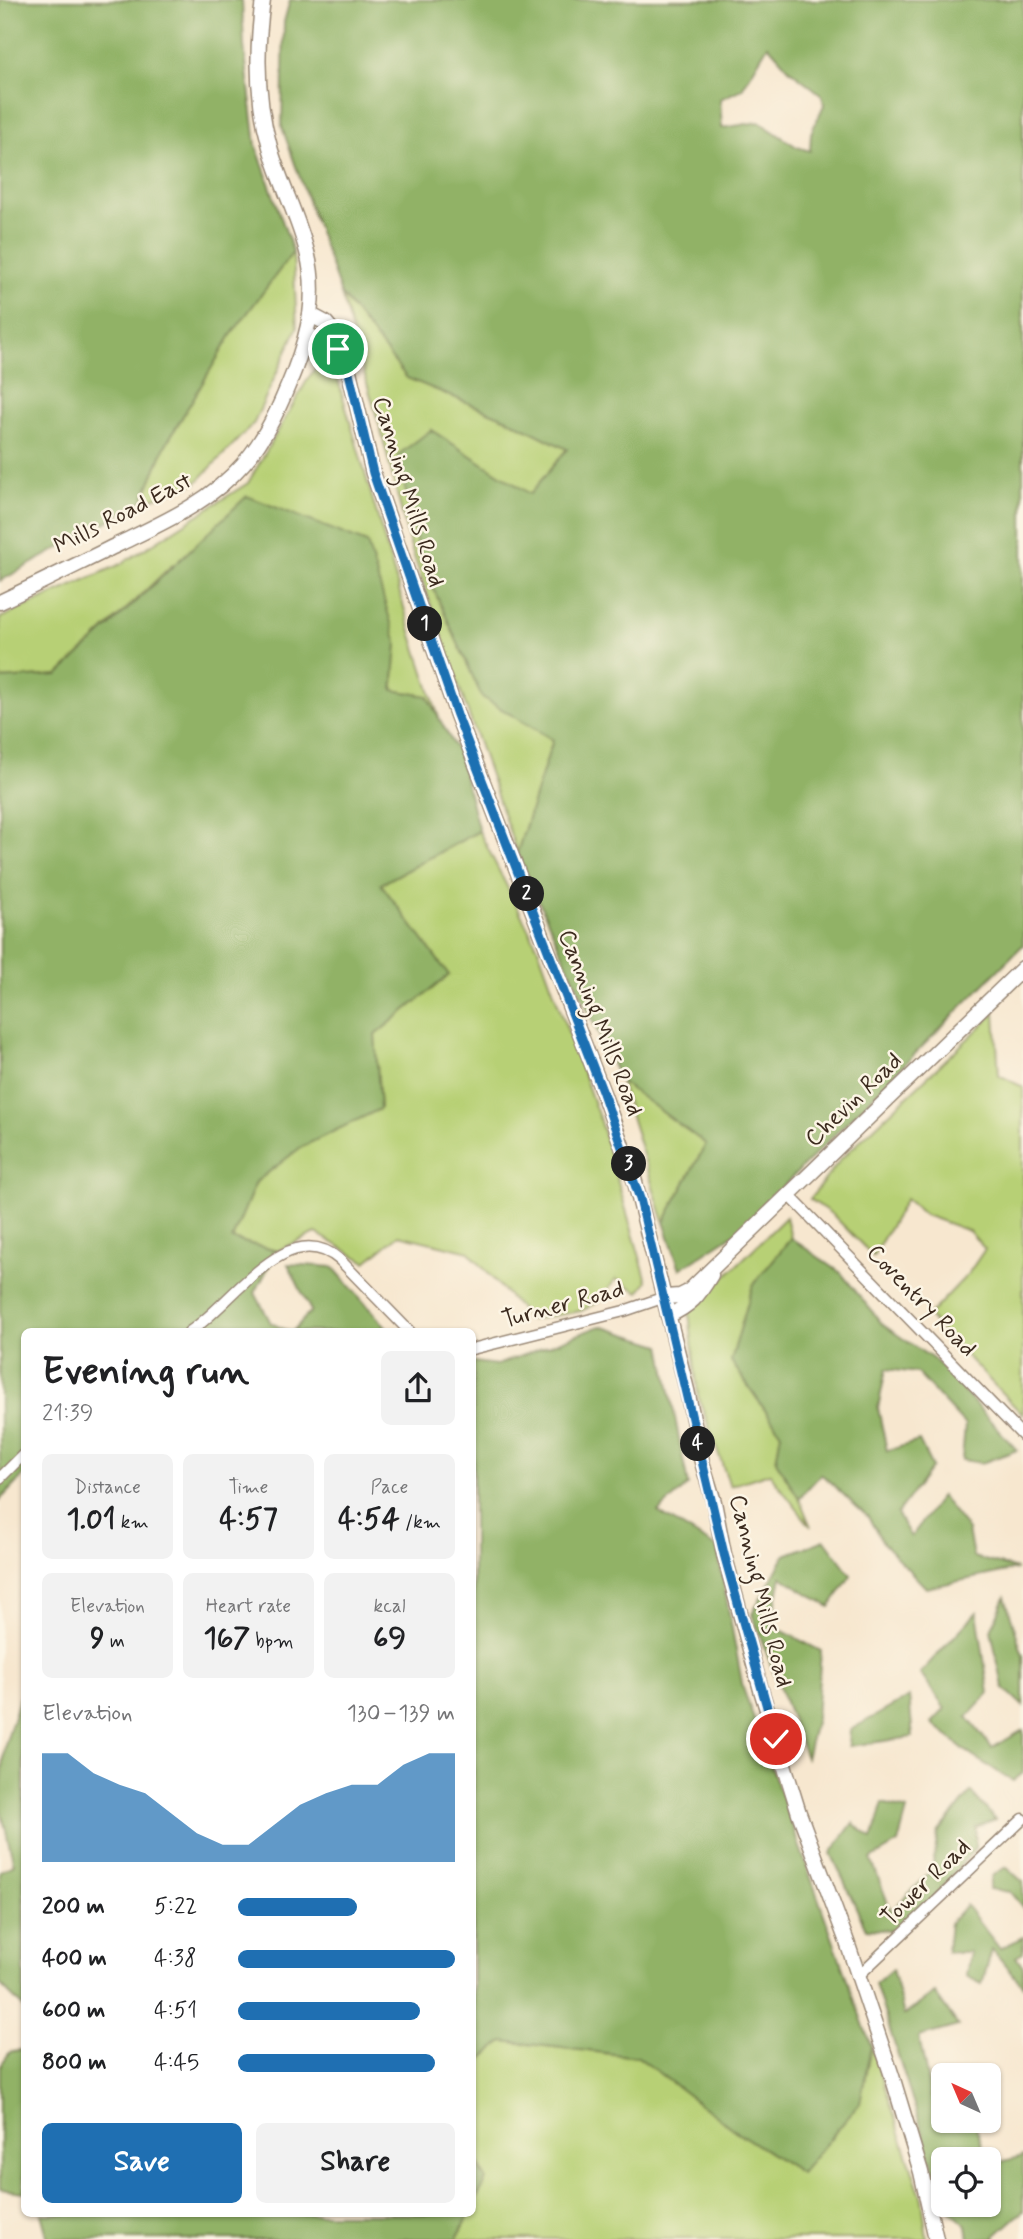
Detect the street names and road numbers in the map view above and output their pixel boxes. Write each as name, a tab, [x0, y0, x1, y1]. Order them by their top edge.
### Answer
street label: Canning Mills Road	[361, 393, 452, 592]
street label: Mills Road East	[49, 466, 198, 562]
street label: Canning Mills Road	[547, 925, 650, 1122]
street label: Chevin Road	[799, 1046, 909, 1154]
street label: Coventry Road	[859, 1238, 983, 1364]
street label: Turner Road	[499, 1274, 627, 1336]
street label: Canning Mills Road	[718, 1491, 799, 1691]
street label: Tower Road	[874, 1832, 978, 1934]

